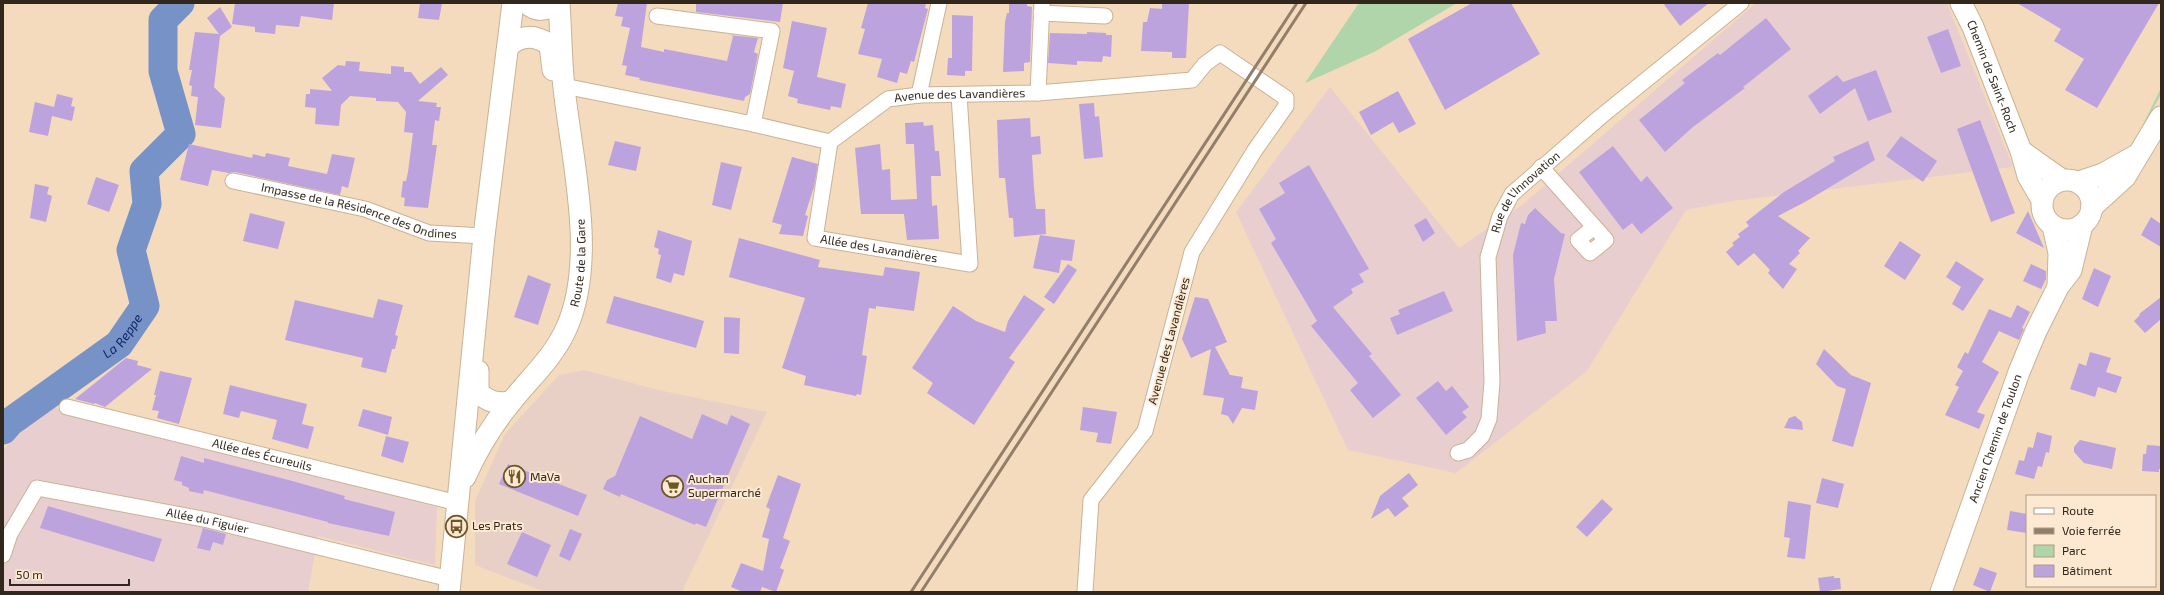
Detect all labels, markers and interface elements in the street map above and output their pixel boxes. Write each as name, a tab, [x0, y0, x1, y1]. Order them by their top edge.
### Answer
street label: Chemin de Saint-Roch	[1965, 17, 2021, 135]
street label: Avenue des Lavandières	[893, 85, 1025, 104]
street label: Rue de l'Innovation	[1487, 148, 1562, 234]
street label: Impasse de la Résidence des Ondines	[260, 179, 457, 241]
street label: Route de la Gare	[566, 218, 587, 308]
street label: Allée des Lavandières	[819, 231, 939, 264]
street label: Avenue des Lavandières	[1144, 276, 1192, 406]
water label: La Reppe	[99, 310, 146, 361]
street label: Ancien Chemin de Toulon	[1965, 372, 2024, 504]
street label: Allée des Écureuils	[211, 435, 314, 473]
restaurant icon: MaVa	[501, 464, 527, 490]
place label: MaVa	[530, 469, 560, 483]
place label: Auchan Supermarché	[688, 471, 761, 499]
supermarket icon: Auchan Supermarché	[659, 473, 685, 499]
legend	[2026, 495, 2156, 587]
text: Route	[2062, 503, 2094, 517]
street label: Allée du Figuier	[165, 504, 250, 536]
bus stop icon: Les Prats	[443, 513, 469, 539]
place label: Les Prats	[472, 518, 523, 532]
text: Voie ferrée	[2062, 523, 2121, 537]
text: Parc	[2062, 543, 2086, 557]
scale bar	[10, 561, 129, 587]
text: Bâtiment	[2062, 563, 2113, 577]
text: 50 m	[16, 567, 43, 581]

